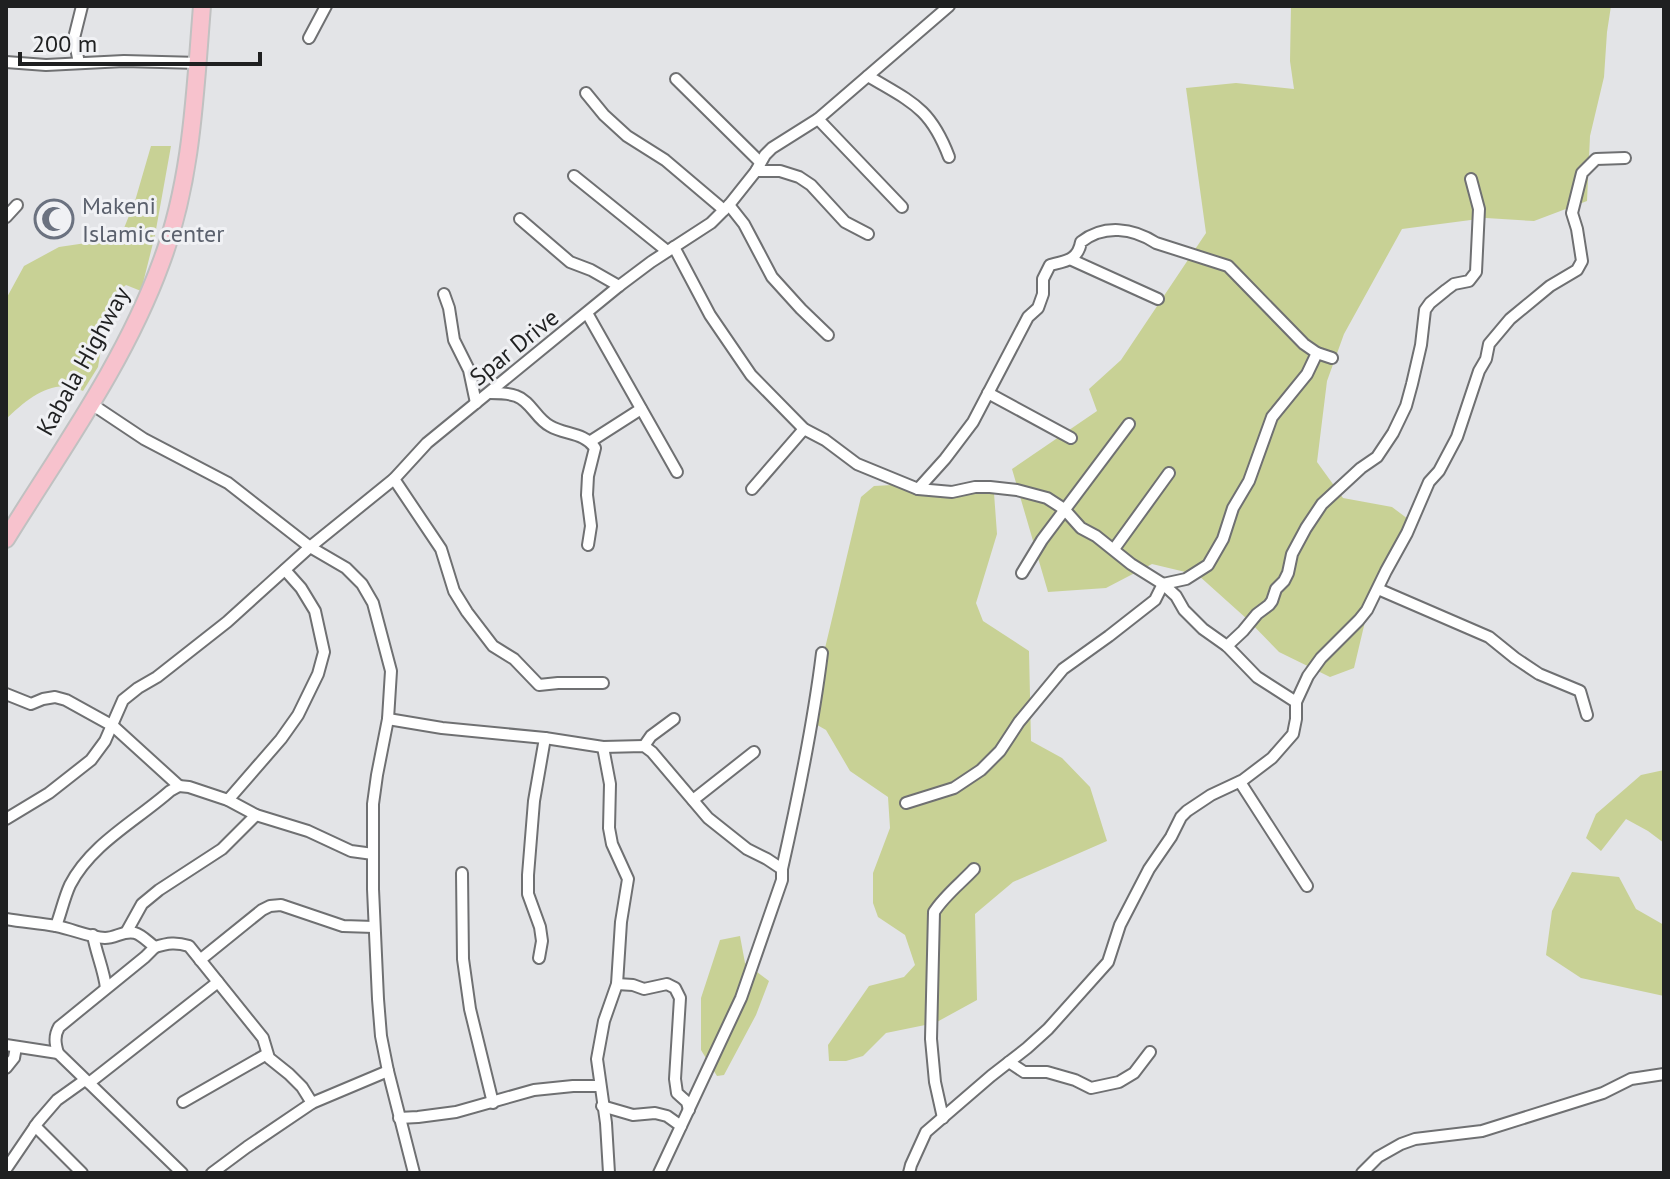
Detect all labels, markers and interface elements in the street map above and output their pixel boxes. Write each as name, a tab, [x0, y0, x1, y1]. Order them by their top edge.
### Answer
scale bar	[20, 16, 260, 66]
text: 200 m	[32, 28, 97, 59]
place label: Makeni Islamic center	[82, 190, 224, 249]
mosque icon: Makeni Islamic center	[33, 198, 75, 240]
street label: Kabala Highway	[29, 281, 137, 441]
street label: Spar Drive	[463, 302, 565, 392]

